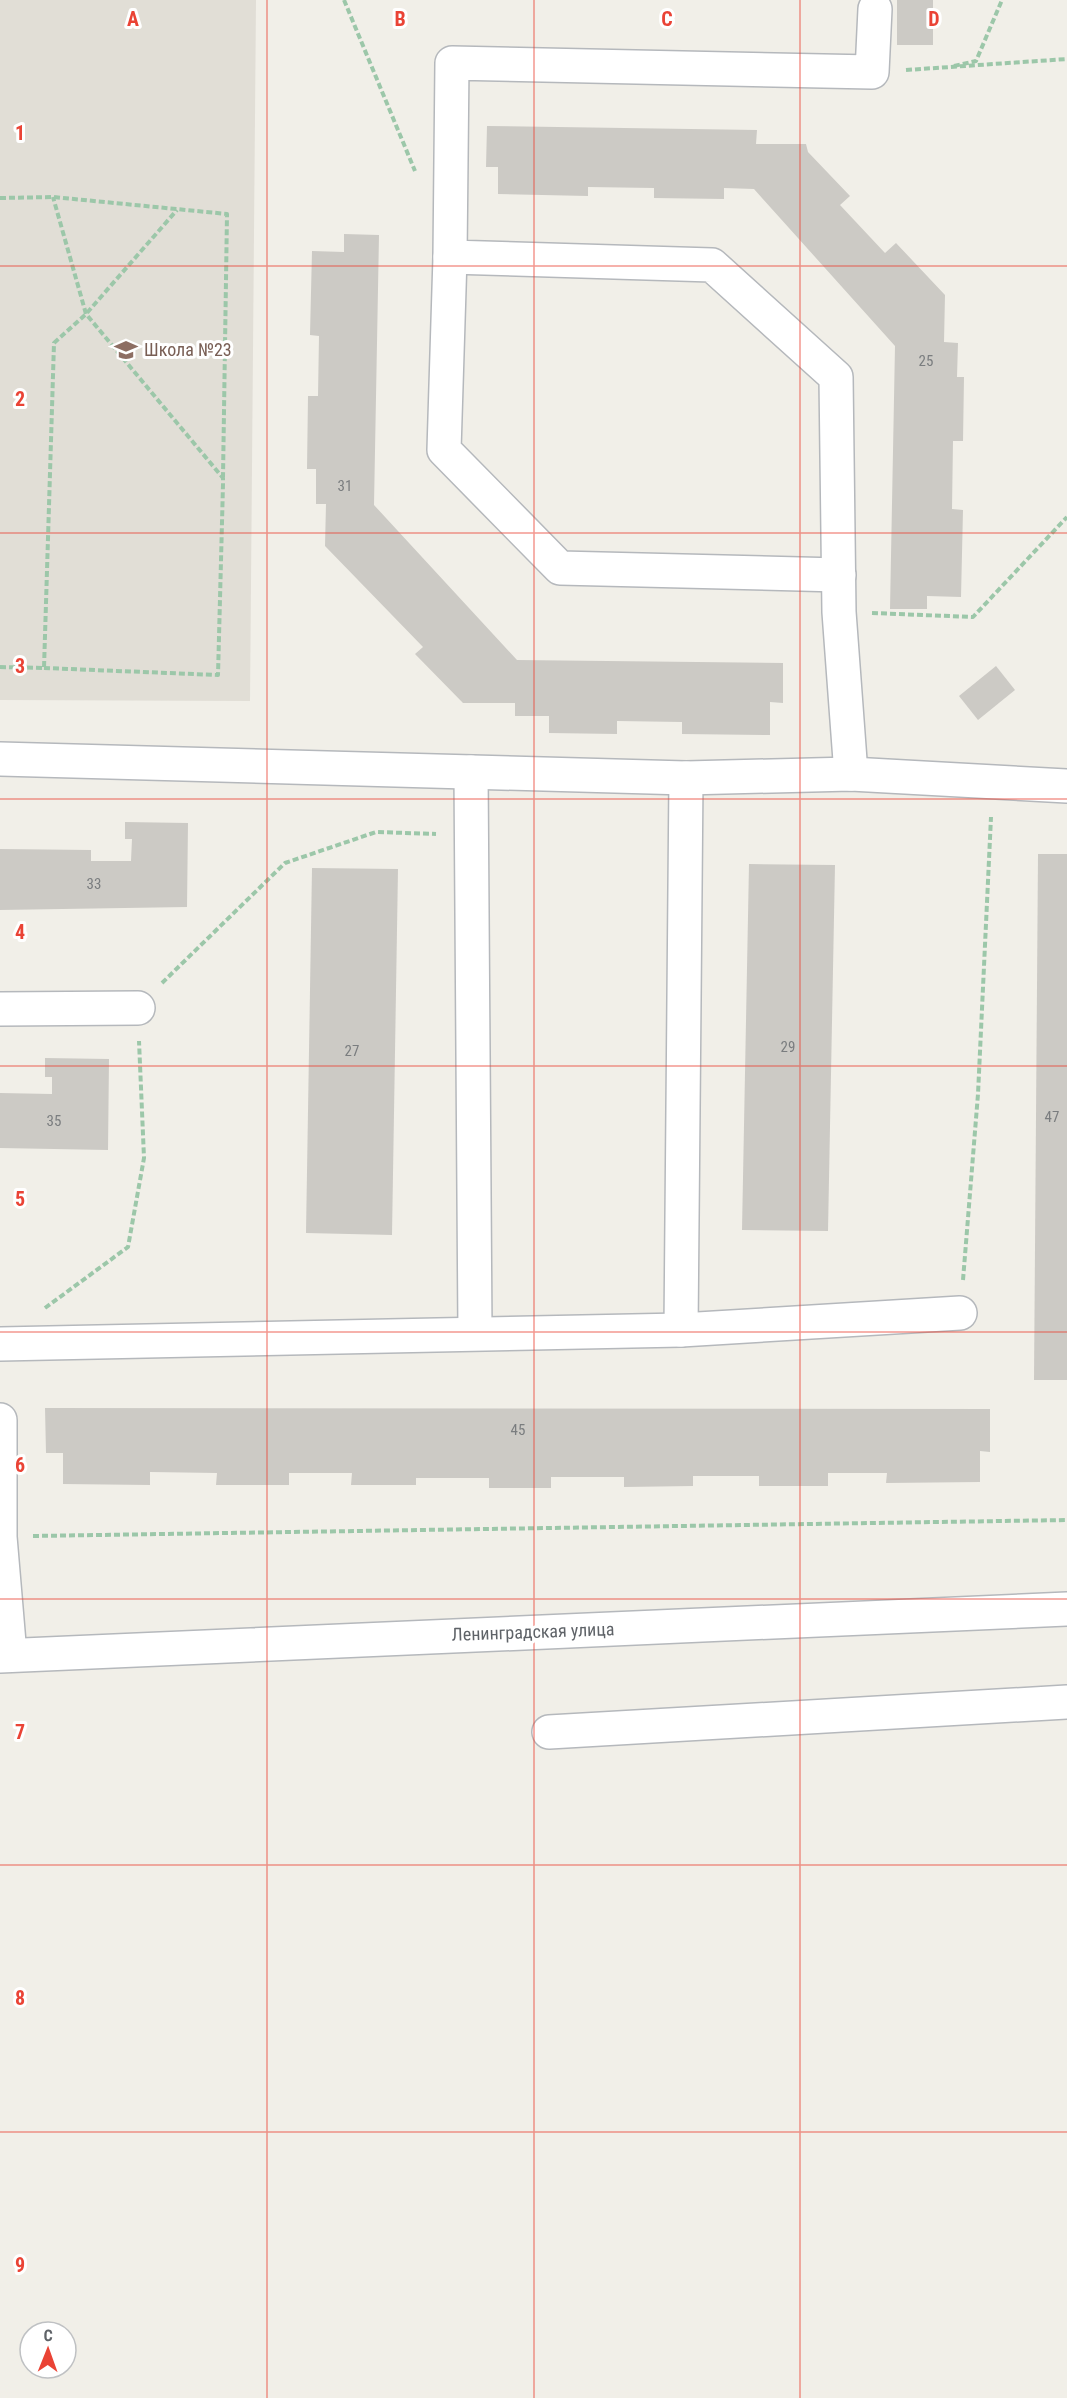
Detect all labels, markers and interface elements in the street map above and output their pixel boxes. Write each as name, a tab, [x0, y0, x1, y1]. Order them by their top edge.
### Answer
text: A	[127, 7, 139, 31]
text: B	[394, 7, 406, 31]
text: C	[661, 7, 673, 31]
text: D	[928, 7, 940, 31]
text: 1	[15, 121, 25, 145]
school or university icon: Школа №23	[113, 337, 139, 363]
place label: Школа №23	[144, 339, 232, 360]
house number: 25	[919, 352, 933, 370]
text: 2	[15, 387, 25, 411]
house number: 31	[338, 477, 352, 495]
text: 3	[15, 654, 25, 678]
house number: 33	[87, 875, 101, 893]
text: 4	[15, 920, 25, 944]
house number: 29	[781, 1038, 795, 1056]
house number: 27	[345, 1042, 359, 1060]
house number: 47	[1045, 1108, 1059, 1126]
house number: 35	[47, 1112, 61, 1130]
text: 5	[15, 1187, 25, 1211]
house number: 45	[511, 1421, 525, 1439]
text: 6	[15, 1453, 25, 1477]
street label: Ленинградская улица	[451, 1618, 615, 1645]
text: 7	[15, 1720, 25, 1744]
text: 8	[15, 1986, 25, 2010]
text: 9	[15, 2253, 25, 2277]
north arrow	[18, 2320, 78, 2380]
text: С	[44, 2326, 53, 2345]

